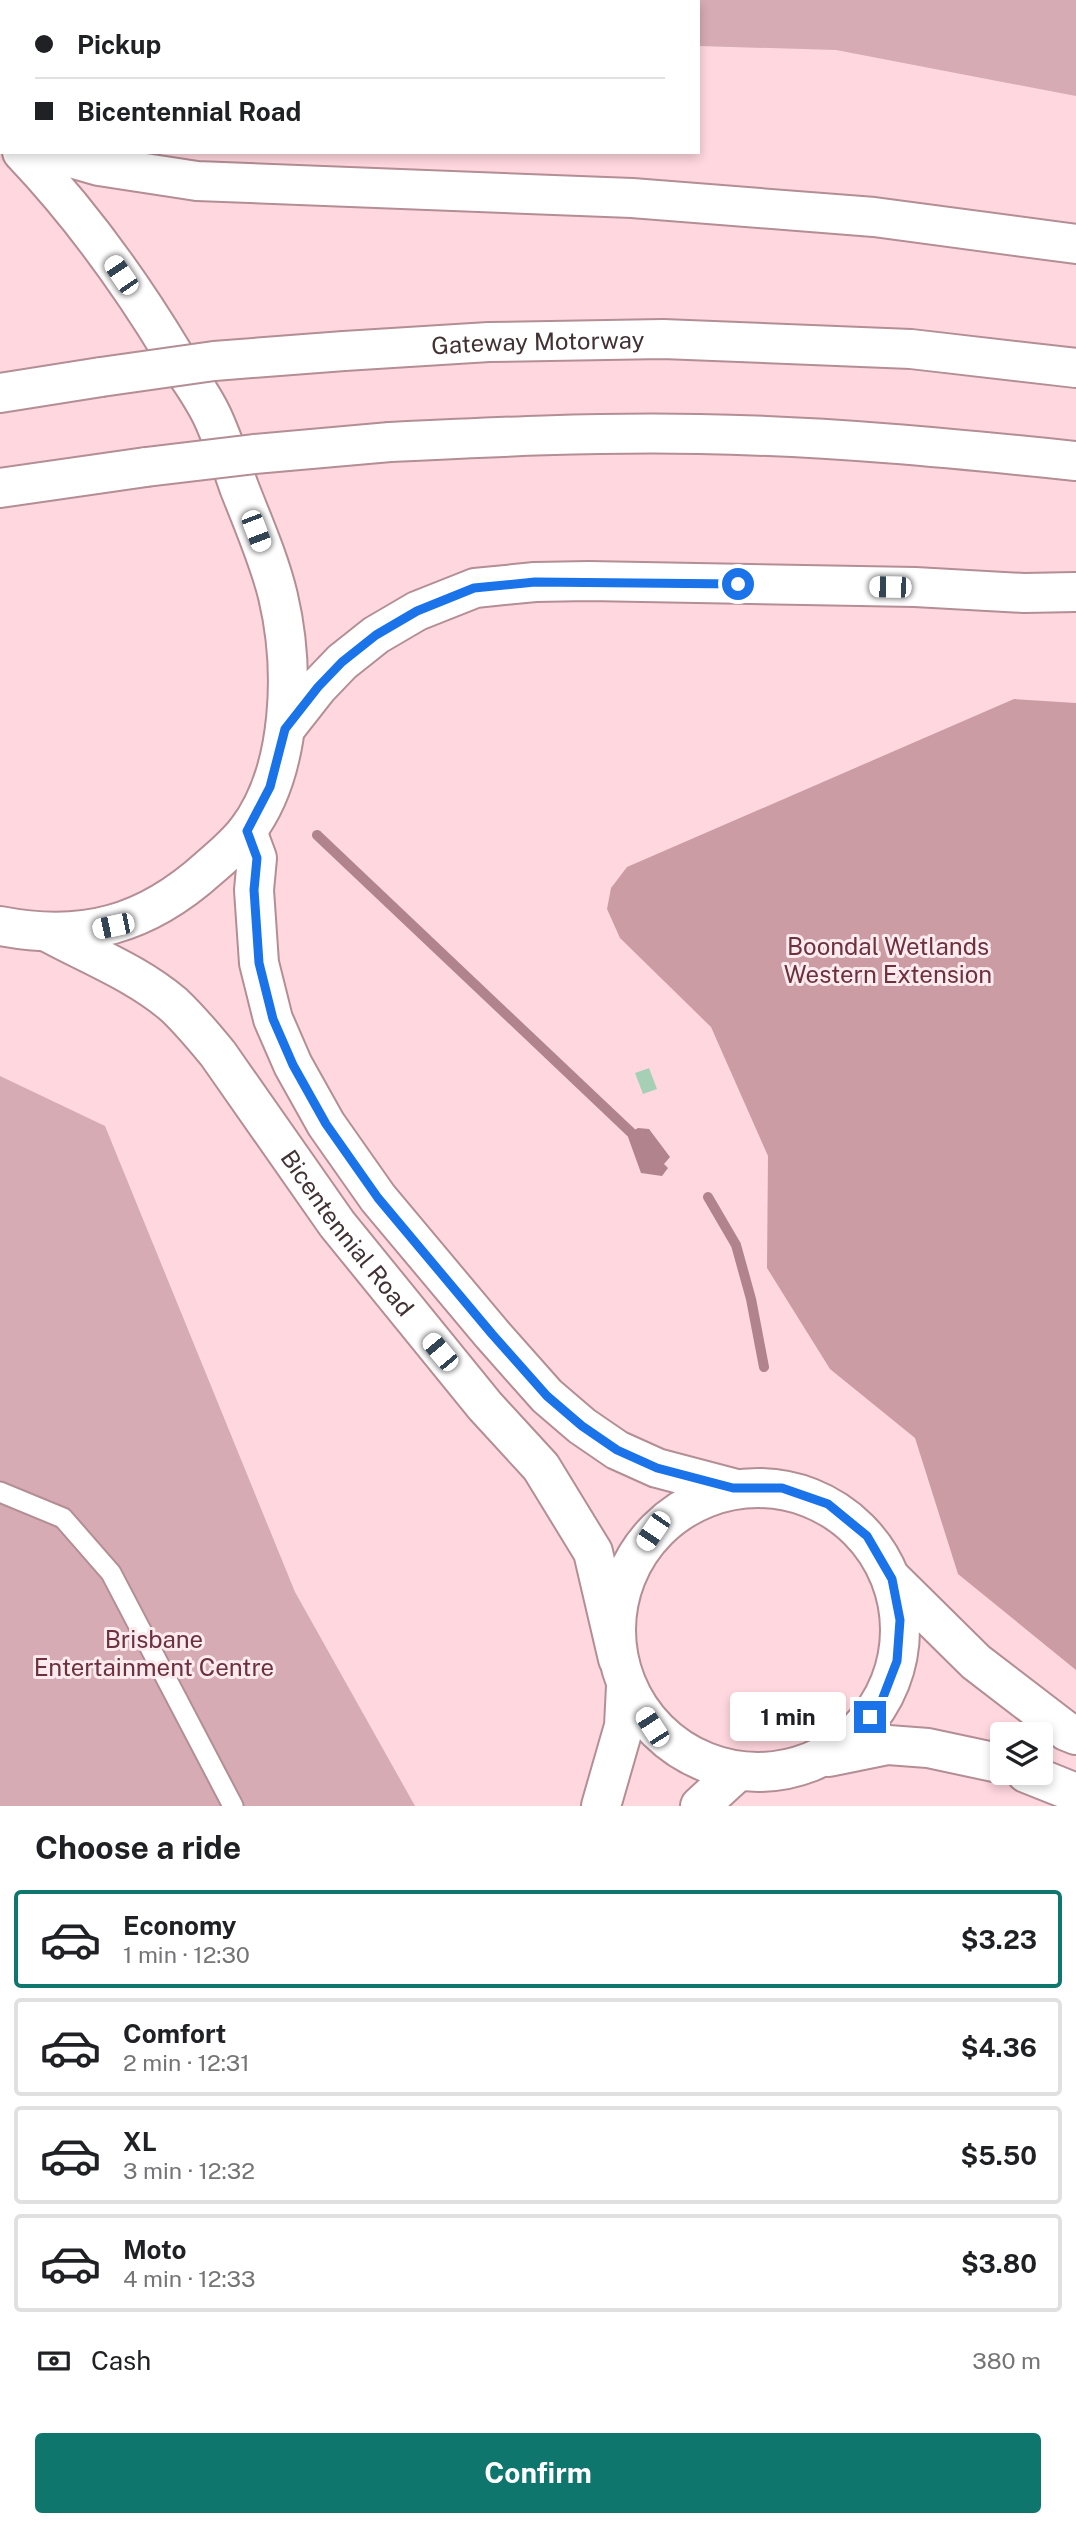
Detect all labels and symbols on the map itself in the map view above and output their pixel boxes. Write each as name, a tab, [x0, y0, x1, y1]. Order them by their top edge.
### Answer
car	[101, 252, 142, 298]
street label: Gateway Motorway	[430, 325, 645, 360]
car	[239, 508, 274, 554]
route start	[722, 568, 754, 600]
car	[869, 576, 912, 598]
car	[91, 911, 136, 941]
park label: Boondal Wetlands Western Extension	[784, 932, 992, 988]
street label: Bicentennial Road	[275, 1144, 420, 1321]
car	[419, 1329, 462, 1375]
car	[633, 1508, 674, 1554]
park label: Brisbane Entertainment Centre	[34, 1625, 274, 1681]
callout: 1 min	[730, 1692, 846, 1742]
route end	[854, 1701, 886, 1733]
car	[632, 1704, 673, 1750]

